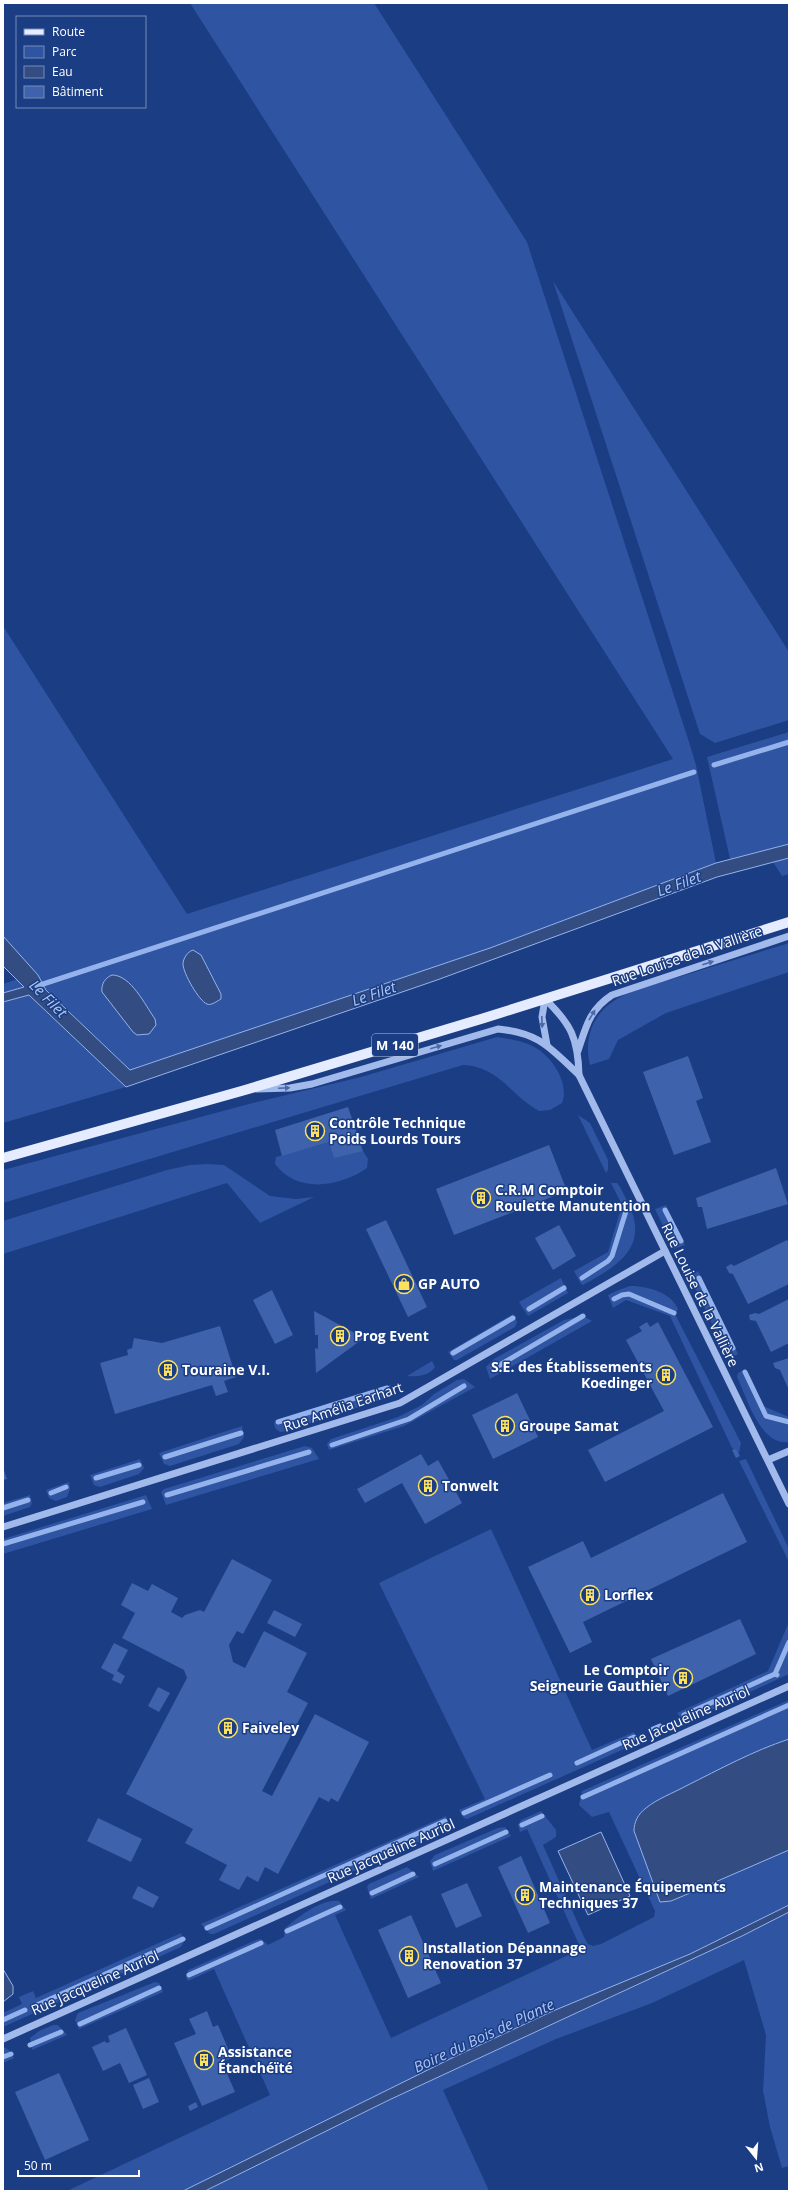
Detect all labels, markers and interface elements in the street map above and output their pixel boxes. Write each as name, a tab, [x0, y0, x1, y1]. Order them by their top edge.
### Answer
legend	[16, 16, 146, 108]
text: Route	[52, 23, 85, 40]
text: Parc	[52, 43, 77, 60]
text: Eau	[52, 63, 73, 80]
text: Bâtiment	[52, 83, 103, 100]
water label: Le Filet	[654, 865, 705, 900]
street label: Rue Louise de la Vallière	[609, 921, 765, 990]
one-way arrow	[702, 960, 714, 966]
water label: Le Filet	[25, 975, 73, 1022]
water label: Le Filet	[349, 976, 400, 1010]
one-way arrow	[588, 1010, 596, 1020]
one-way arrow	[539, 1016, 546, 1028]
road number: M 140	[372, 1034, 418, 1056]
one-way arrow	[430, 1044, 442, 1050]
one-way arrow	[278, 1085, 290, 1092]
place label: Contrôle Technique Poids Lourds Tours	[329, 1113, 466, 1148]
building icon: Contrôle Technique Poids Lourds Tours	[304, 1120, 326, 1142]
place label: C.R.M Comptoir Roulette Manutention	[495, 1180, 651, 1215]
building icon: C.R.M Comptoir Roulette Manutention	[470, 1187, 492, 1209]
street label: Rue Louise de la Vallière	[657, 1220, 744, 1370]
shop icon: GP AUTO	[393, 1273, 415, 1295]
place label: GP AUTO	[418, 1274, 480, 1293]
building icon: Prog Event	[329, 1325, 351, 1347]
place label: Prog Event	[354, 1326, 429, 1345]
place label: S.E. des Établissements Koedinger	[491, 1357, 653, 1392]
building icon: Touraine V.I.	[157, 1359, 179, 1381]
place label: Touraine V.I.	[182, 1360, 270, 1379]
building icon: S.E. des Établissements Koedinger	[655, 1364, 677, 1386]
street label: Rue Amélia Earhart	[281, 1377, 405, 1436]
building icon: Groupe Samat	[494, 1415, 516, 1437]
place label: Groupe Samat	[519, 1416, 619, 1435]
building icon: Tonwelt	[417, 1475, 439, 1497]
place label: Tonwelt	[442, 1476, 499, 1495]
building icon: Lorflex	[579, 1584, 601, 1606]
place label: Lorflex	[604, 1585, 654, 1604]
place label: Le Comptoir Seigneurie Gauthier	[530, 1660, 670, 1695]
building icon: Le Comptoir Seigneurie Gauthier	[672, 1667, 694, 1689]
street label: Rue Jacqueline Auriol	[619, 1681, 753, 1754]
building icon: Faiveley	[217, 1717, 239, 1739]
place label: Faiveley	[242, 1718, 299, 1737]
street label: Rue Jacqueline Auriol	[324, 1814, 458, 1887]
place label: Maintenance Équipements Techniques 37	[539, 1877, 726, 1912]
building icon: Maintenance Équipements Techniques 37	[514, 1884, 536, 1906]
place label: Installation Dépannage Renovation 37	[423, 1938, 586, 1973]
building icon: Installation Dépannage Renovation 37	[398, 1945, 420, 1967]
street label: Rue Jacqueline Auriol	[28, 1946, 162, 2019]
water label: Boire du Bois de Plante	[410, 1993, 558, 2077]
place label: Assistance Étanchéïté	[218, 2042, 293, 2077]
building icon: Assistance Étanchéïté	[193, 2049, 215, 2071]
north arrow	[736, 2138, 776, 2178]
scale bar	[18, 2152, 139, 2178]
text: 50 m	[24, 2157, 52, 2174]
text: N	[753, 2160, 766, 2177]

